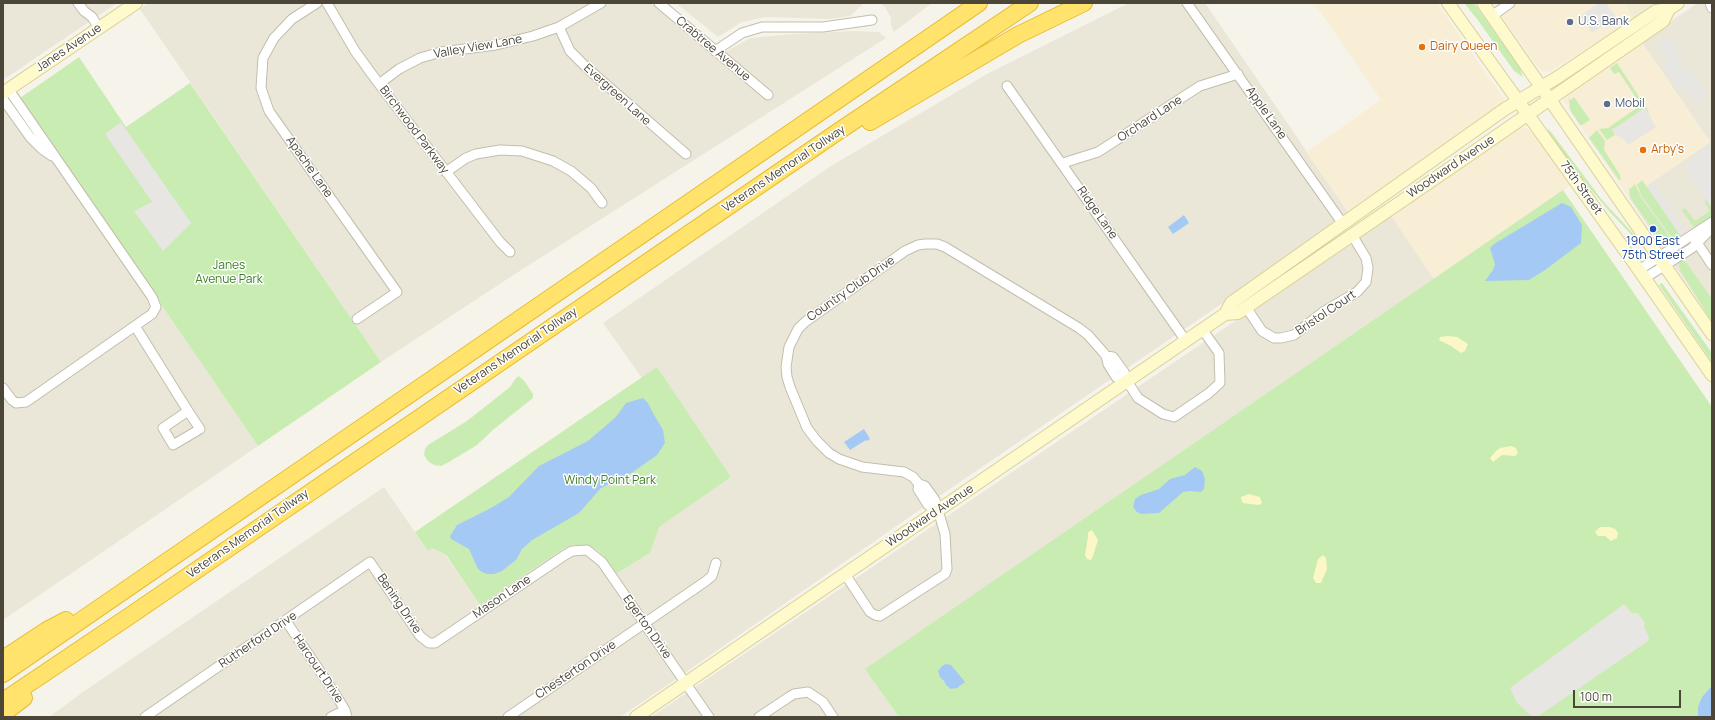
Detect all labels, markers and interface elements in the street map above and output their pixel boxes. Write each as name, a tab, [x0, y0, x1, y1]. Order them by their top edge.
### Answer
street label: Crabtree Avenue	[673, 14, 753, 84]
place label: U.S. Bank	[1578, 15, 1629, 29]
marker: U.S. Bank	[1565, 17, 1575, 27]
street label: Janes Avenue	[33, 21, 105, 75]
street label: Valley View Lane	[433, 32, 523, 62]
place label: Dairy Queen	[1430, 40, 1497, 54]
marker: Dairy Queen	[1417, 42, 1427, 52]
street label: Evergreen Lane	[580, 61, 654, 129]
street label: Birchwood Parkway	[376, 83, 452, 177]
street label: Apple Lane	[1243, 84, 1289, 142]
street label: Orchard Lane	[1115, 93, 1185, 145]
place label: Mobil	[1615, 97, 1645, 111]
marker: Mobil	[1602, 99, 1612, 109]
street label: Veterans Memorial Tollway	[720, 122, 848, 216]
street label: Woodward Avenue	[1405, 132, 1497, 202]
street label: Apache Lane	[283, 134, 335, 200]
place label: Arby's	[1651, 143, 1684, 157]
marker: Arby's	[1638, 145, 1648, 155]
street label: 75th Street	[1557, 158, 1605, 218]
street label: Ridge Lane	[1074, 184, 1120, 242]
marker: 1900 East 75th Street	[1648, 224, 1658, 234]
place label: 1900 East 75th Street	[1622, 235, 1684, 263]
street label: Country Club Drive	[804, 253, 898, 325]
park label: Janes Avenue Park	[195, 259, 263, 287]
street label: Bristol Court	[1293, 288, 1359, 338]
street label: Veterans Memorial Tollway	[452, 304, 580, 398]
park label: Windy Point Park	[564, 474, 656, 488]
street label: Woodward Avenue	[884, 481, 976, 551]
street label: Veterans Memorial Tollway	[184, 486, 312, 582]
street label: Bening Drive	[374, 571, 424, 637]
street label: Mason Lane	[470, 572, 534, 622]
street label: Egerton Drive	[620, 592, 674, 662]
street label: Rutherford Drive	[216, 609, 300, 671]
street label: Harcourt Drive	[290, 632, 346, 706]
street label: Chesterton Drive	[533, 638, 619, 702]
scale bar	[1575, 682, 1683, 708]
text: 100 m	[1580, 688, 1612, 705]

